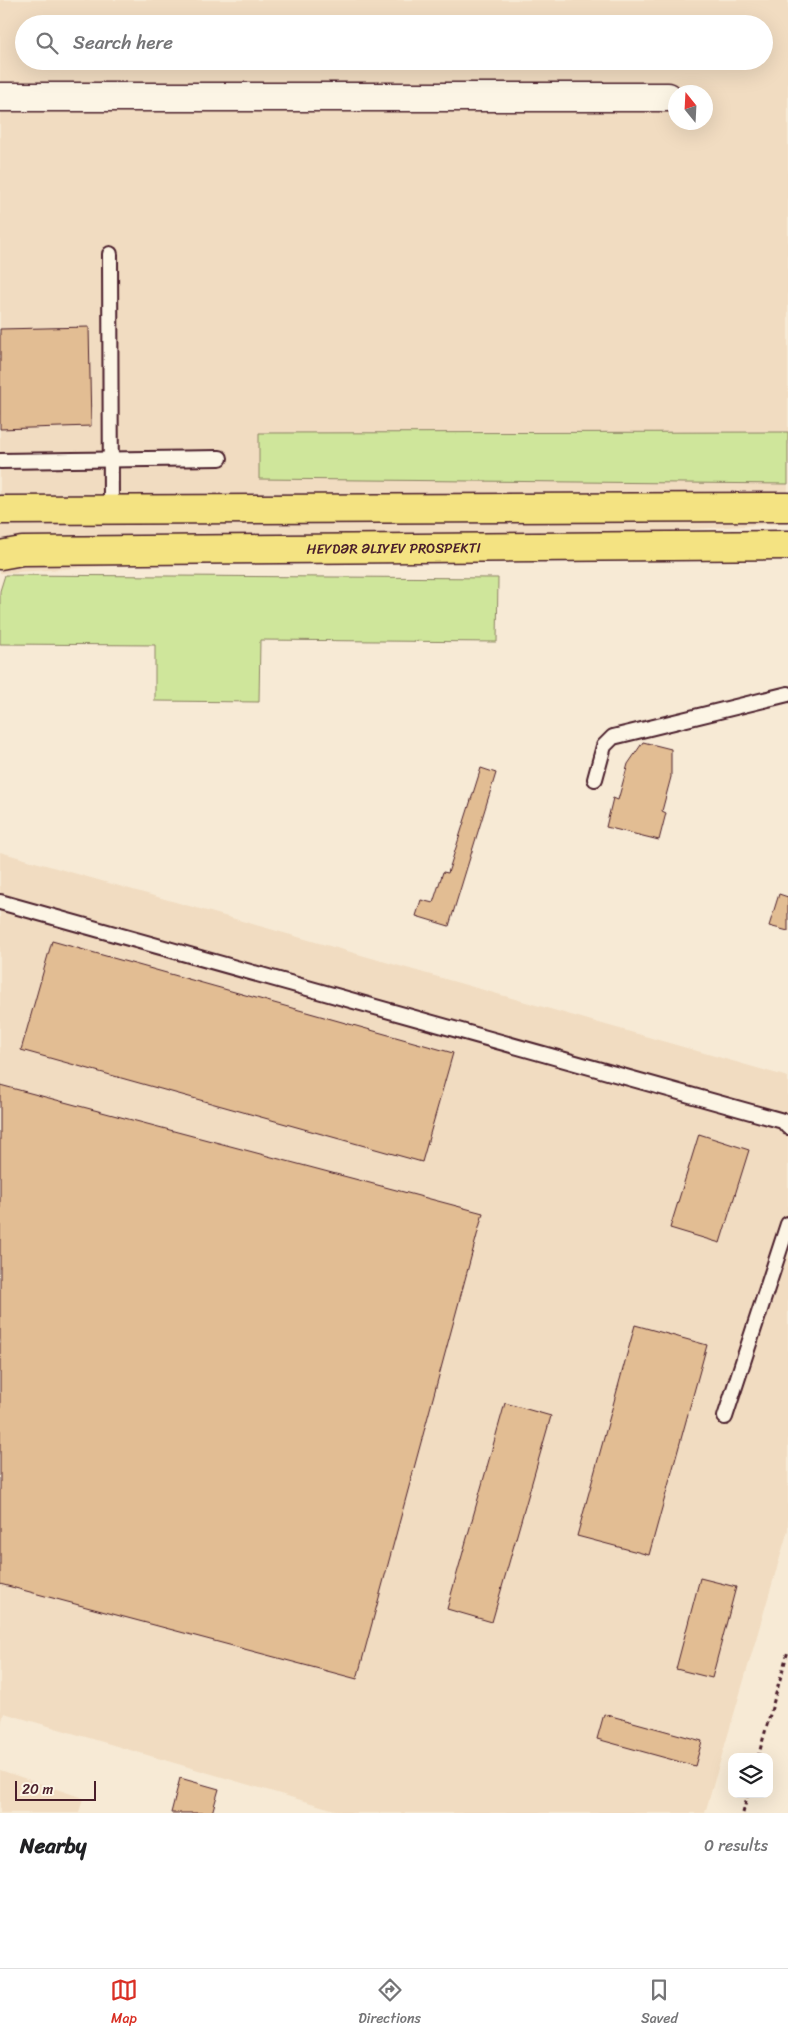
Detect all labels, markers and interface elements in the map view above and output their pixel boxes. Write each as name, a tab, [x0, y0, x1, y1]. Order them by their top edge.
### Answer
search box	[15, 15, 773, 70]
text: Search here	[73, 26, 173, 59]
icon: search	[33, 29, 61, 57]
north arrow	[668, 85, 713, 130]
street label: HEYDƏR ƏLIYEV PROSPEKTI	[306, 535, 482, 562]
map controls	[728, 1753, 773, 1798]
button: layers	[728, 1753, 773, 1798]
text: 20 m	[22, 1777, 53, 1802]
scale bar	[15, 1778, 96, 1801]
text: Nearby	[20, 1827, 86, 1865]
text: 0 results	[704, 1831, 768, 1860]
tab: Map	[110, 1976, 138, 2031]
tab: Directions	[358, 1976, 421, 2031]
tab: Saved	[641, 1976, 678, 2031]

